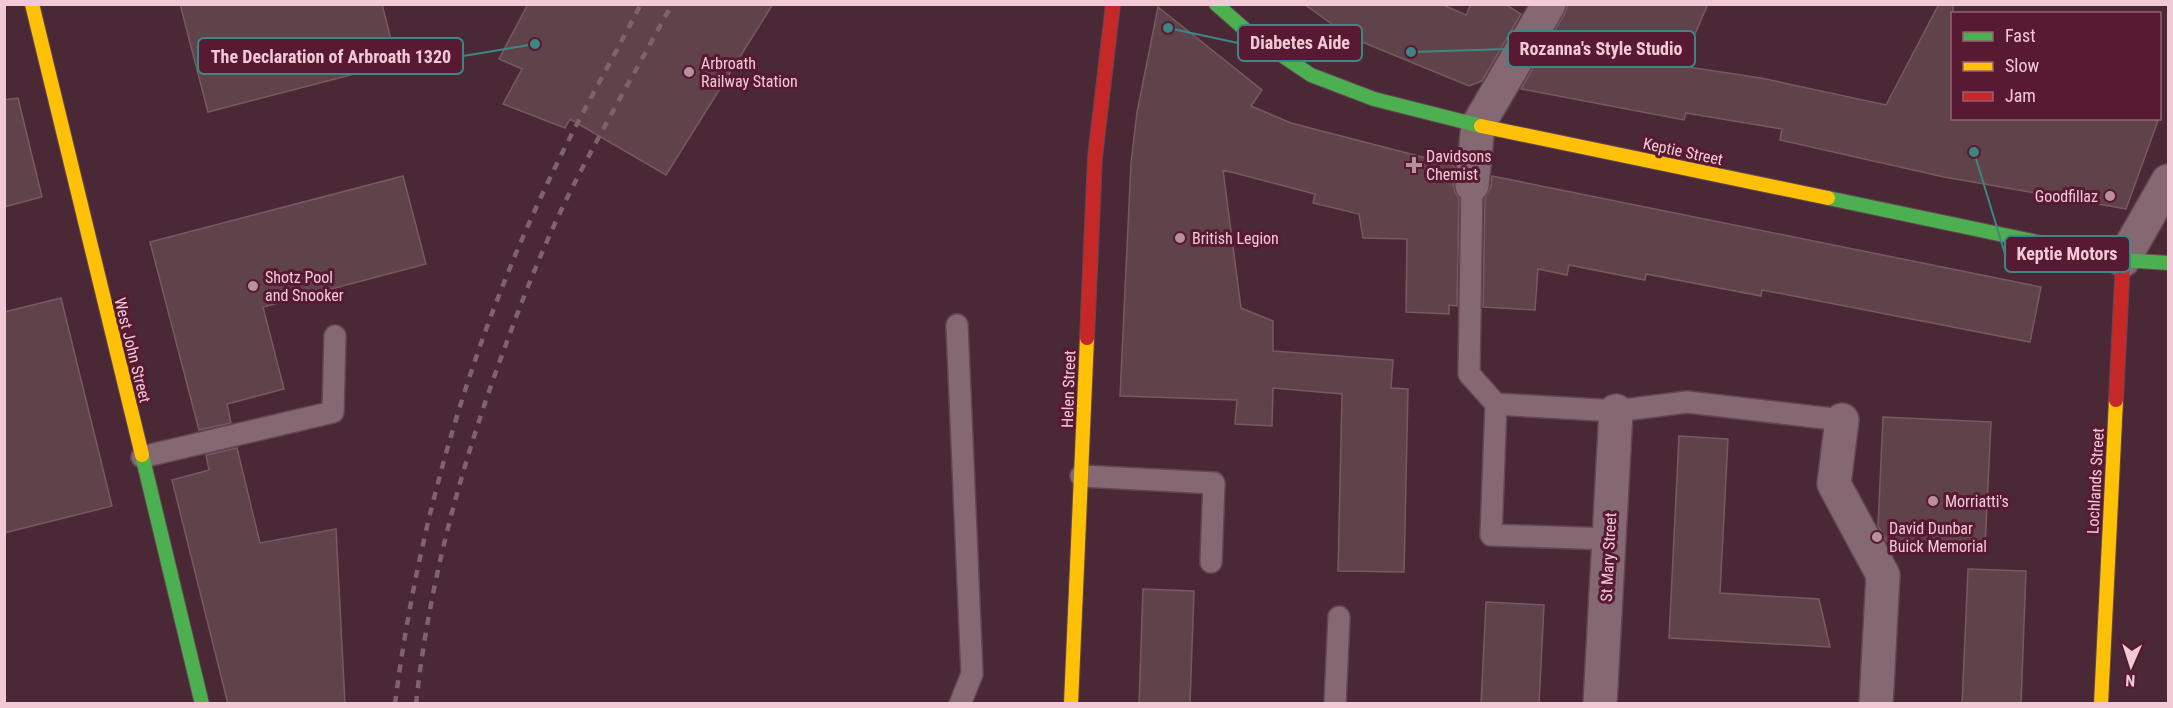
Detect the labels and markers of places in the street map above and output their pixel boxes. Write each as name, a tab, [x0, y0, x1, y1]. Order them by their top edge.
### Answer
callout: Diabetes Aide	[1238, 25, 1362, 61]
callout: Rozanna's Style Studio	[1508, 31, 1695, 67]
callout: The Declaration of Arbroath 1320	[198, 38, 463, 74]
place label: Arbroath Railway Station	[701, 54, 798, 91]
marker: Arbroath Railway Station	[682, 65, 696, 79]
place label: Davidsons Chemist	[1426, 147, 1492, 184]
marker: Davidsons Chemist	[1407, 158, 1421, 172]
place label: Goodfillaz	[2035, 187, 2098, 206]
marker: Goodfillaz	[2103, 189, 2117, 203]
place label: British Legion	[1192, 229, 1279, 248]
marker: British Legion	[1173, 231, 1187, 245]
callout: Keptie Motors	[2005, 236, 2130, 272]
place label: Shotz Pool and Snooker	[265, 268, 344, 305]
marker: Shotz Pool and Snooker	[246, 279, 260, 293]
place label: Morriatti's	[1945, 492, 2009, 511]
marker: Morriatti's	[1926, 494, 1940, 508]
place label: David Dunbar Buick Memorial	[1889, 519, 1987, 556]
marker: David Dunbar Buick Memorial	[1870, 530, 1884, 544]

